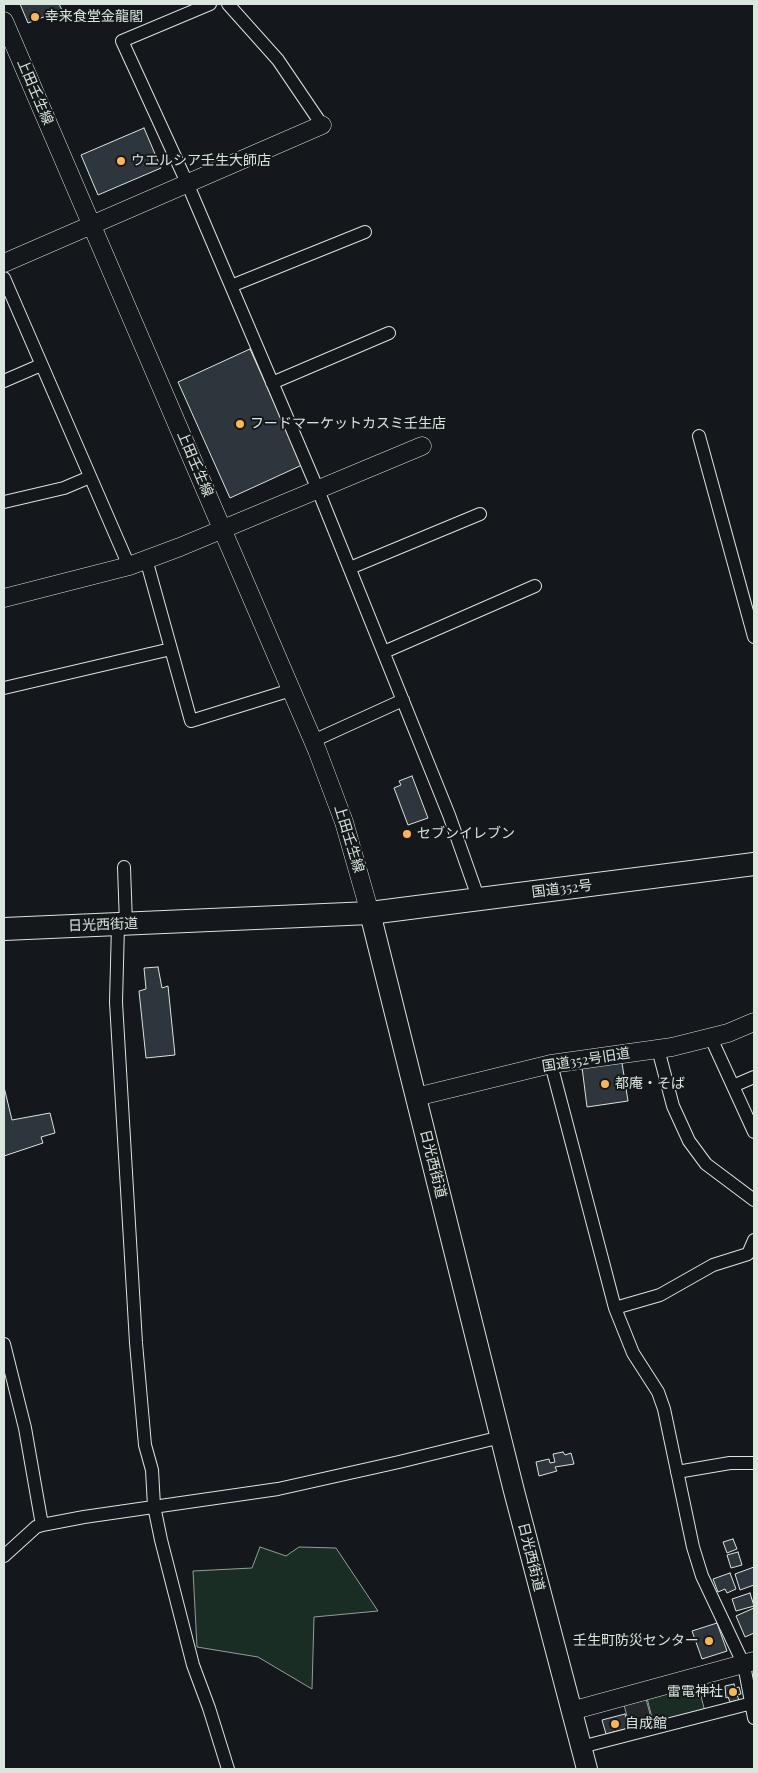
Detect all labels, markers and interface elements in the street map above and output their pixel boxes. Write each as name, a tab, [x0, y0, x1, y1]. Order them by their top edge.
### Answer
place label: 幸来食堂金龍閣	[45, 9, 143, 25]
marker: 幸来食堂金龍閣	[29, 11, 41, 23]
street label: 上田壬生線	[14, 57, 56, 127]
place label: ウエルシア壬生大師店	[131, 153, 271, 169]
marker: ウエルシア壬生大師店	[115, 155, 127, 167]
place label: フードマーケットカスミ壬生店	[250, 416, 446, 432]
marker: フードマーケットカスミ壬生店	[234, 418, 246, 430]
street label: 上田壬生線	[174, 429, 216, 499]
street label: 上田壬生線	[331, 803, 367, 875]
place label: セブンイレブン	[417, 826, 515, 842]
marker: セブンイレブン	[401, 828, 413, 840]
street label: 国道352号	[531, 877, 593, 901]
street label: 日光西街道	[68, 915, 138, 935]
street label: 国道352号旧道	[541, 1045, 631, 1075]
place label: 都庵・そば	[615, 1076, 685, 1092]
marker: 都庵・そば	[599, 1078, 611, 1090]
street label: 日光西街道	[416, 1128, 450, 1200]
street label: 日光西街道	[514, 1521, 548, 1593]
place label: 壬生町防災センター	[573, 1633, 699, 1649]
marker: 壬生町防災センター	[703, 1635, 715, 1647]
place label: 雷電神社	[667, 1684, 723, 1700]
marker: 雷電神社	[727, 1686, 739, 1698]
place label: 自成館	[625, 1716, 667, 1732]
marker: 自成館	[609, 1718, 621, 1730]

